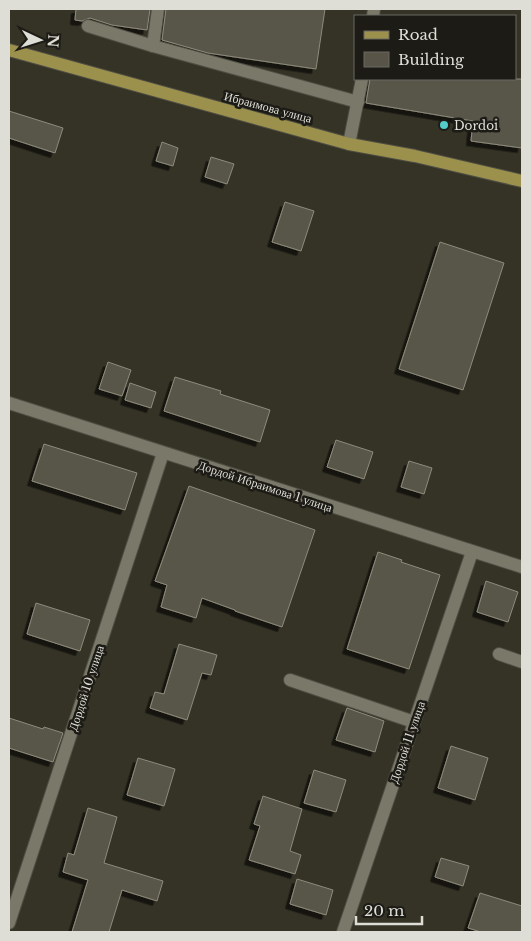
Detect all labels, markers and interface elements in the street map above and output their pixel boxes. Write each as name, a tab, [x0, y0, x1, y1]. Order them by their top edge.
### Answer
north arrow	[15, 15, 65, 65]
legend	[354, 15, 516, 80]
text: Road	[398, 25, 438, 44]
text: N	[44, 34, 62, 48]
text: Building	[398, 50, 465, 69]
street label: Ибраимова улица	[223, 88, 314, 126]
place label: Dordoi	[454, 118, 498, 133]
marker: Dordoi	[438, 119, 450, 131]
street label: Дордой Ибраимова 1 улица	[196, 457, 335, 515]
street label: Дордой 10 улица	[65, 643, 107, 733]
street label: Дордой 11 улица	[386, 698, 428, 785]
scale bar	[356, 894, 422, 926]
text: 20 m	[364, 901, 404, 920]

